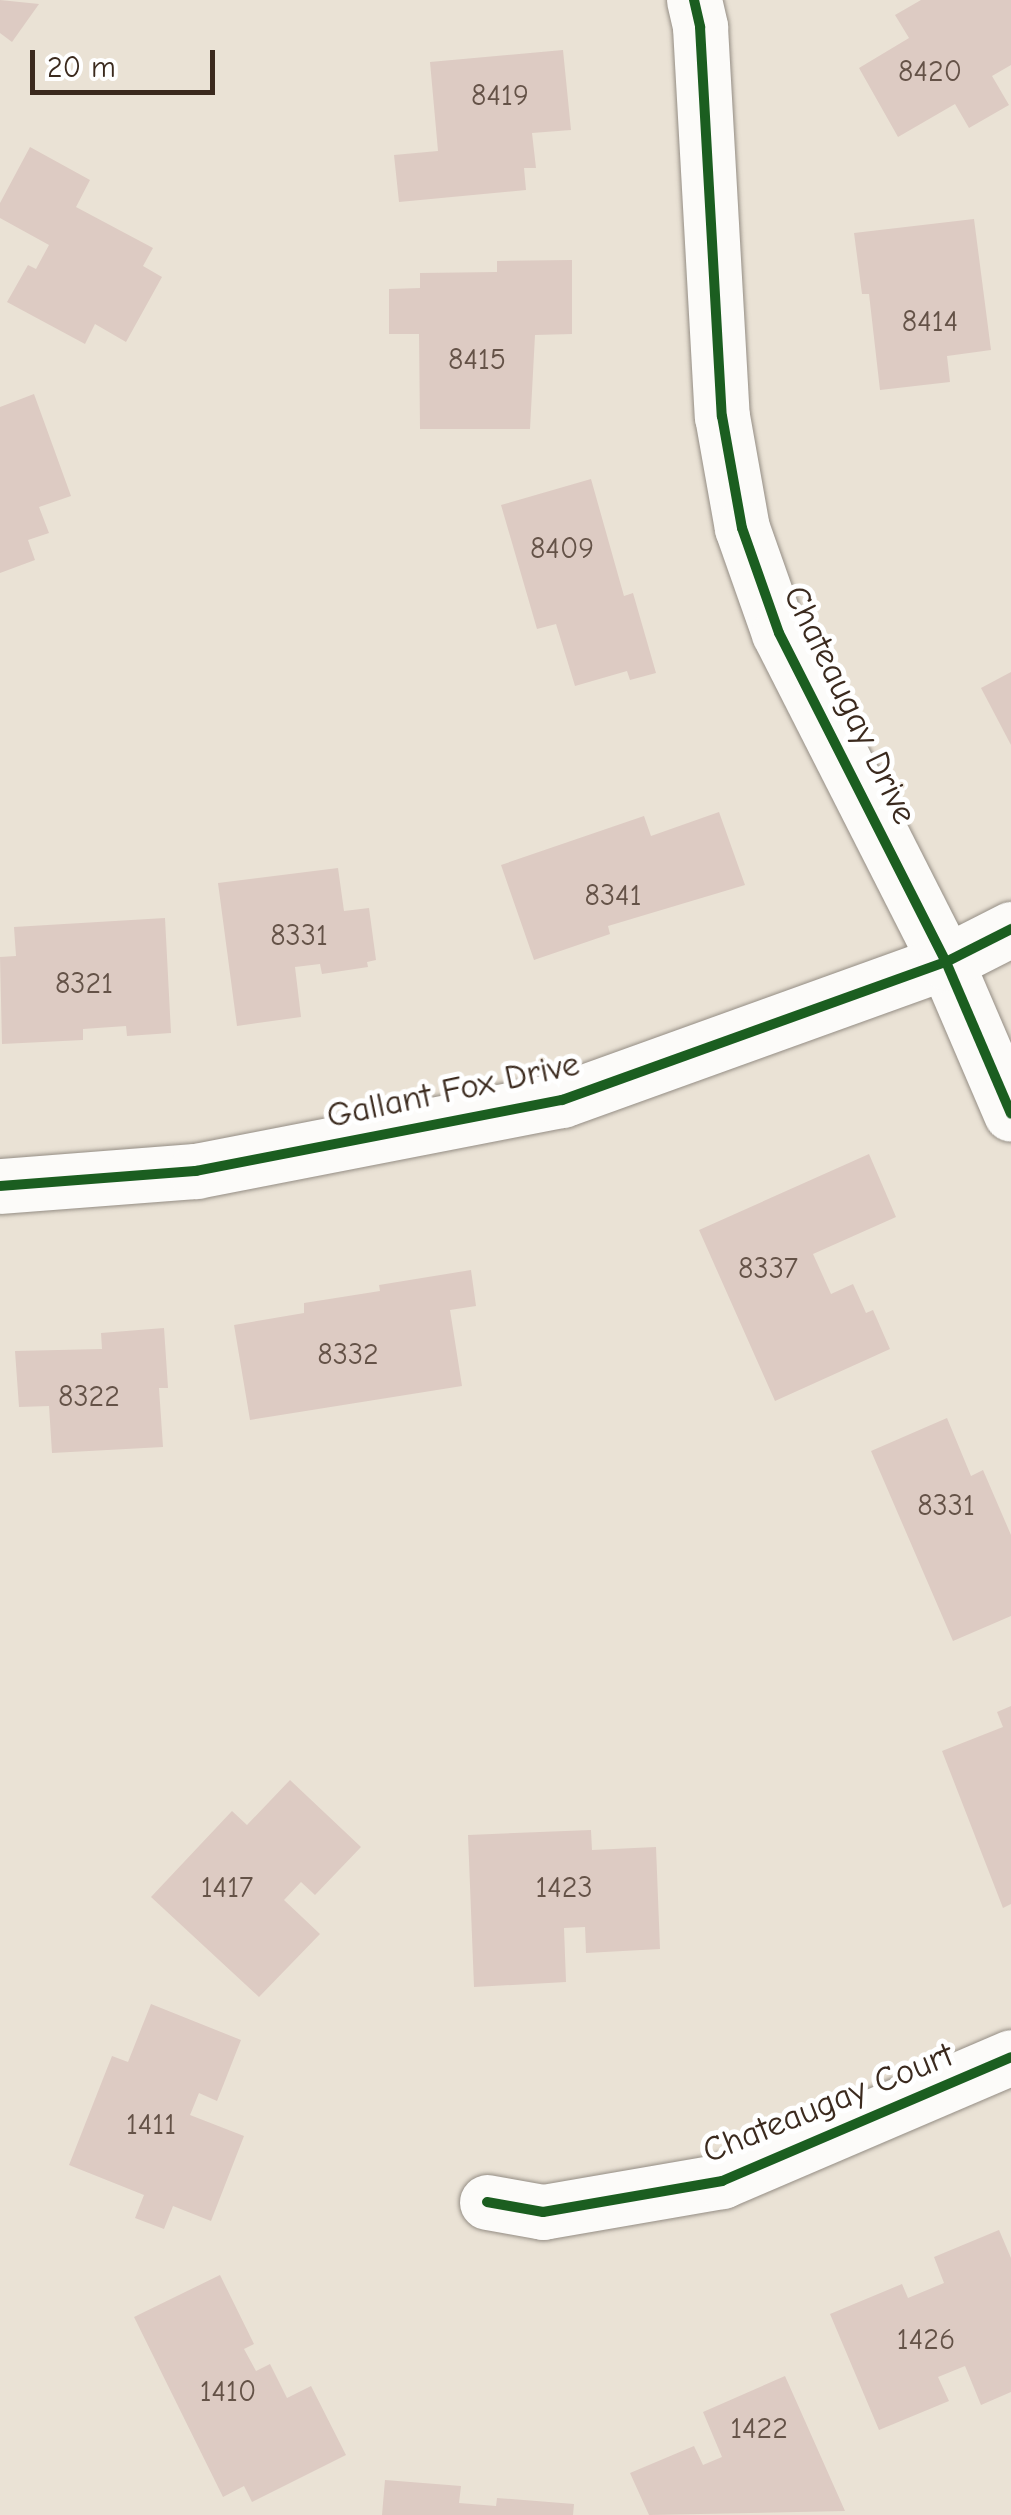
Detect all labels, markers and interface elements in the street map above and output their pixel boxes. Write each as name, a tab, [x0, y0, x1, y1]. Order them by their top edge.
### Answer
scale bar	[35, 30, 220, 92]
text: 20 m	[47, 50, 116, 85]
house number: 8420	[898, 54, 962, 90]
house number: 8419	[471, 78, 529, 114]
house number: 8414	[902, 304, 958, 340]
house number: 8415	[448, 342, 506, 378]
house number: 8409	[530, 531, 594, 567]
street label: Chateaugay Drive	[774, 579, 926, 831]
house number: 8341	[584, 878, 642, 914]
house number: 8331	[270, 918, 328, 954]
house number: 8321	[55, 966, 113, 1002]
street label: Gallant Fox Drive	[323, 1043, 583, 1137]
house number: 8337	[738, 1251, 798, 1287]
house number: 8332	[317, 1337, 379, 1373]
house number: 8322	[58, 1379, 120, 1415]
house number: 8331	[917, 1488, 975, 1524]
house number: 1417	[201, 1870, 253, 1906]
house number: 1423	[535, 1870, 593, 1906]
street label: Chateaugay Court	[697, 2034, 959, 2172]
house number: 1411	[126, 2107, 176, 2143]
house number: 1426	[897, 2322, 955, 2358]
house number: 1410	[200, 2374, 256, 2410]
house number: 1422	[730, 2411, 788, 2447]

